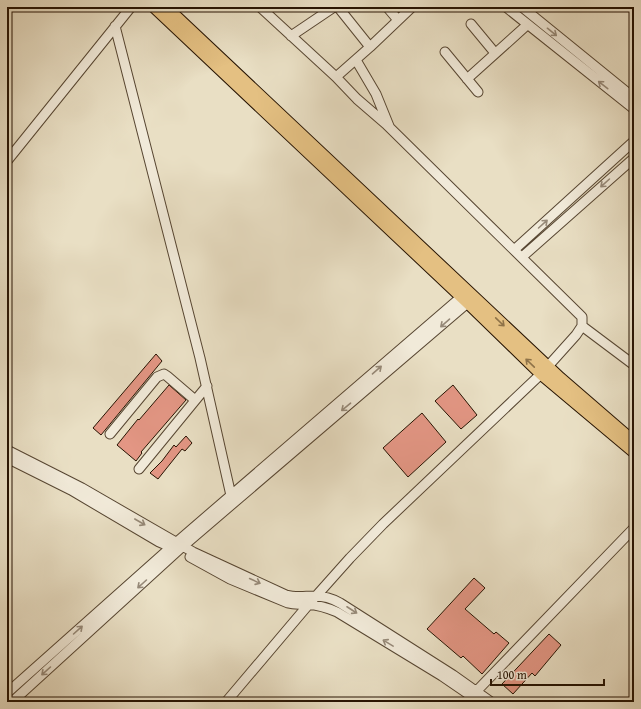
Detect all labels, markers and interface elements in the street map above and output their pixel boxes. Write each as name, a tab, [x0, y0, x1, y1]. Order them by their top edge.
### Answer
one-way arrow	[547, 27, 557, 36]
one-way arrow	[598, 80, 609, 89]
one-way arrow	[600, 179, 610, 188]
one-way arrow	[538, 219, 548, 228]
one-way arrow	[495, 317, 505, 326]
one-way arrow	[440, 318, 450, 327]
one-way arrow	[525, 358, 535, 368]
one-way arrow	[372, 366, 382, 375]
one-way arrow	[341, 403, 352, 412]
one-way arrow	[134, 518, 146, 526]
one-way arrow	[249, 578, 261, 585]
one-way arrow	[137, 579, 147, 588]
one-way arrow	[346, 606, 357, 614]
one-way arrow	[73, 625, 83, 634]
one-way arrow	[382, 639, 394, 647]
scale bar	[491, 661, 604, 687]
text: 100 m	[497, 666, 527, 683]
one-way arrow	[41, 667, 51, 676]

